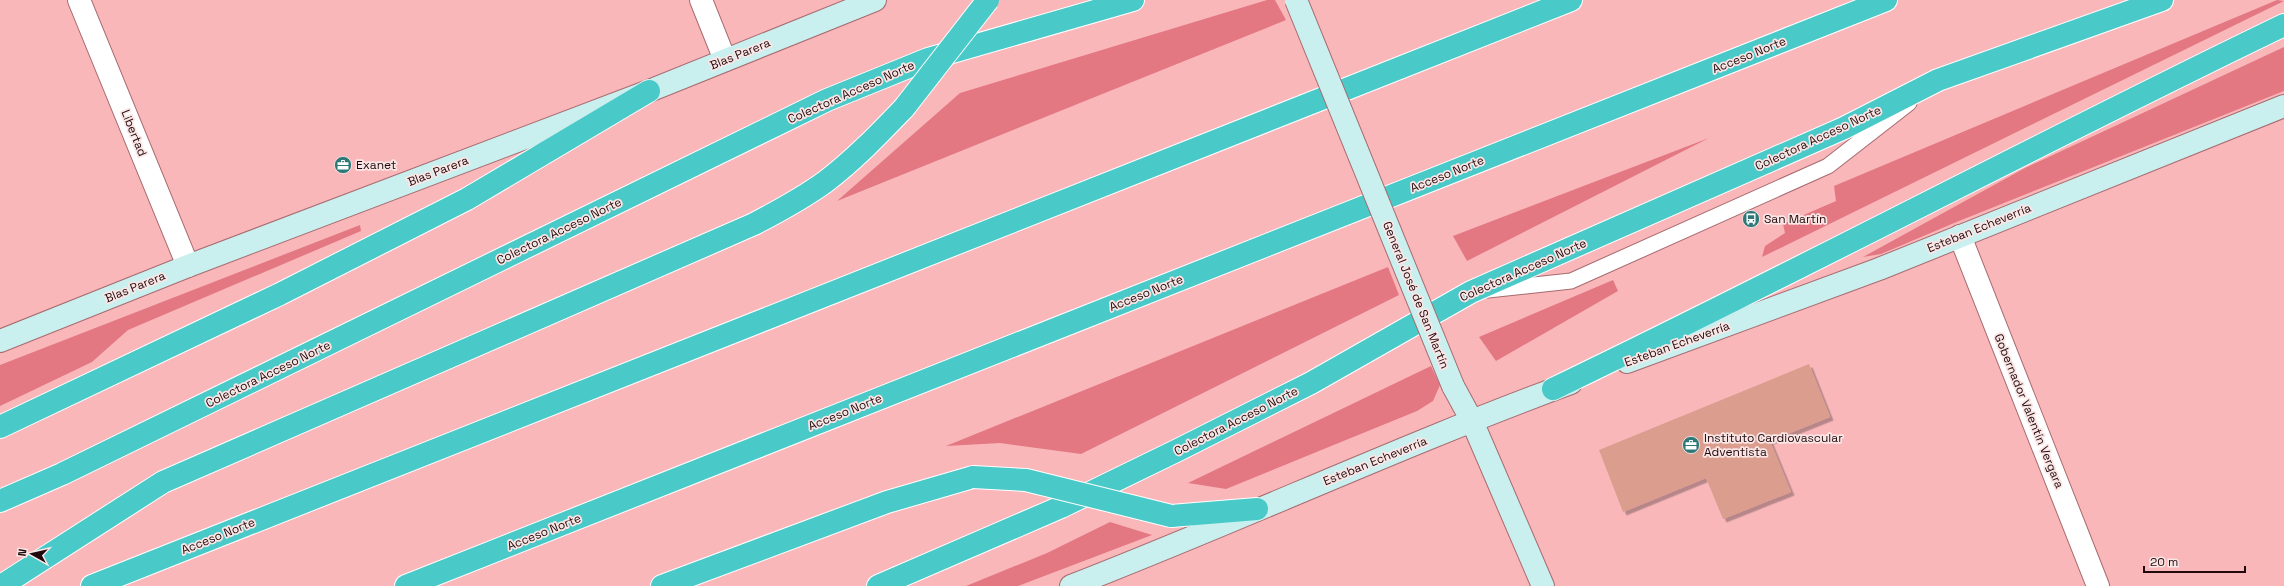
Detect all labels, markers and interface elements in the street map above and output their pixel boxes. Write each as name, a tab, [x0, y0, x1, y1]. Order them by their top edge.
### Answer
street label: Acceso Norte	[1710, 33, 1788, 77]
street label: Blas Parera	[707, 35, 773, 73]
street label: Colectora Acceso Norte	[785, 57, 917, 127]
street label: Colectora Acceso Norte	[1752, 102, 1884, 174]
street label: Libertad	[117, 107, 151, 159]
street label: Blas Parera	[405, 152, 471, 190]
street label: Acceso Norte	[1408, 152, 1486, 196]
office icon: Exanet	[333, 155, 353, 175]
place label: Exanet	[356, 157, 396, 173]
street label: Colectora Acceso Norte	[494, 194, 624, 268]
street label: Esteban Echeverría	[1925, 200, 2033, 256]
bus stop icon: San Martín	[1741, 209, 1761, 229]
place label: San Martín	[1764, 211, 1826, 227]
street label: General José de San Martín	[1379, 219, 1453, 371]
street label: Colectora Acceso Norte	[1457, 235, 1589, 305]
street label: Blas Parera	[102, 268, 168, 306]
street label: Acceso Norte	[1107, 271, 1185, 315]
street label: Esteban Echeverría	[1622, 318, 1732, 370]
street label: Gobernador Valentín Vergara	[1991, 331, 2067, 491]
street label: Colectora Acceso Norte	[203, 337, 333, 411]
street label: Colectora Acceso Norte	[1171, 383, 1301, 459]
street label: Acceso Norte	[806, 390, 884, 434]
place label: Instituto Cardiovascular Adventista	[1704, 430, 1843, 460]
street label: Esteban Echeverría	[1321, 433, 1429, 489]
office icon: Instituto Cardiovascular Adventista	[1681, 435, 1701, 455]
street label: Acceso Norte	[505, 510, 583, 554]
street label: Acceso Norte	[179, 514, 257, 558]
north arrow	[12, 534, 52, 574]
text: N	[15, 548, 30, 557]
scale bar	[2144, 548, 2245, 574]
text: 20 m	[2150, 554, 2178, 570]

